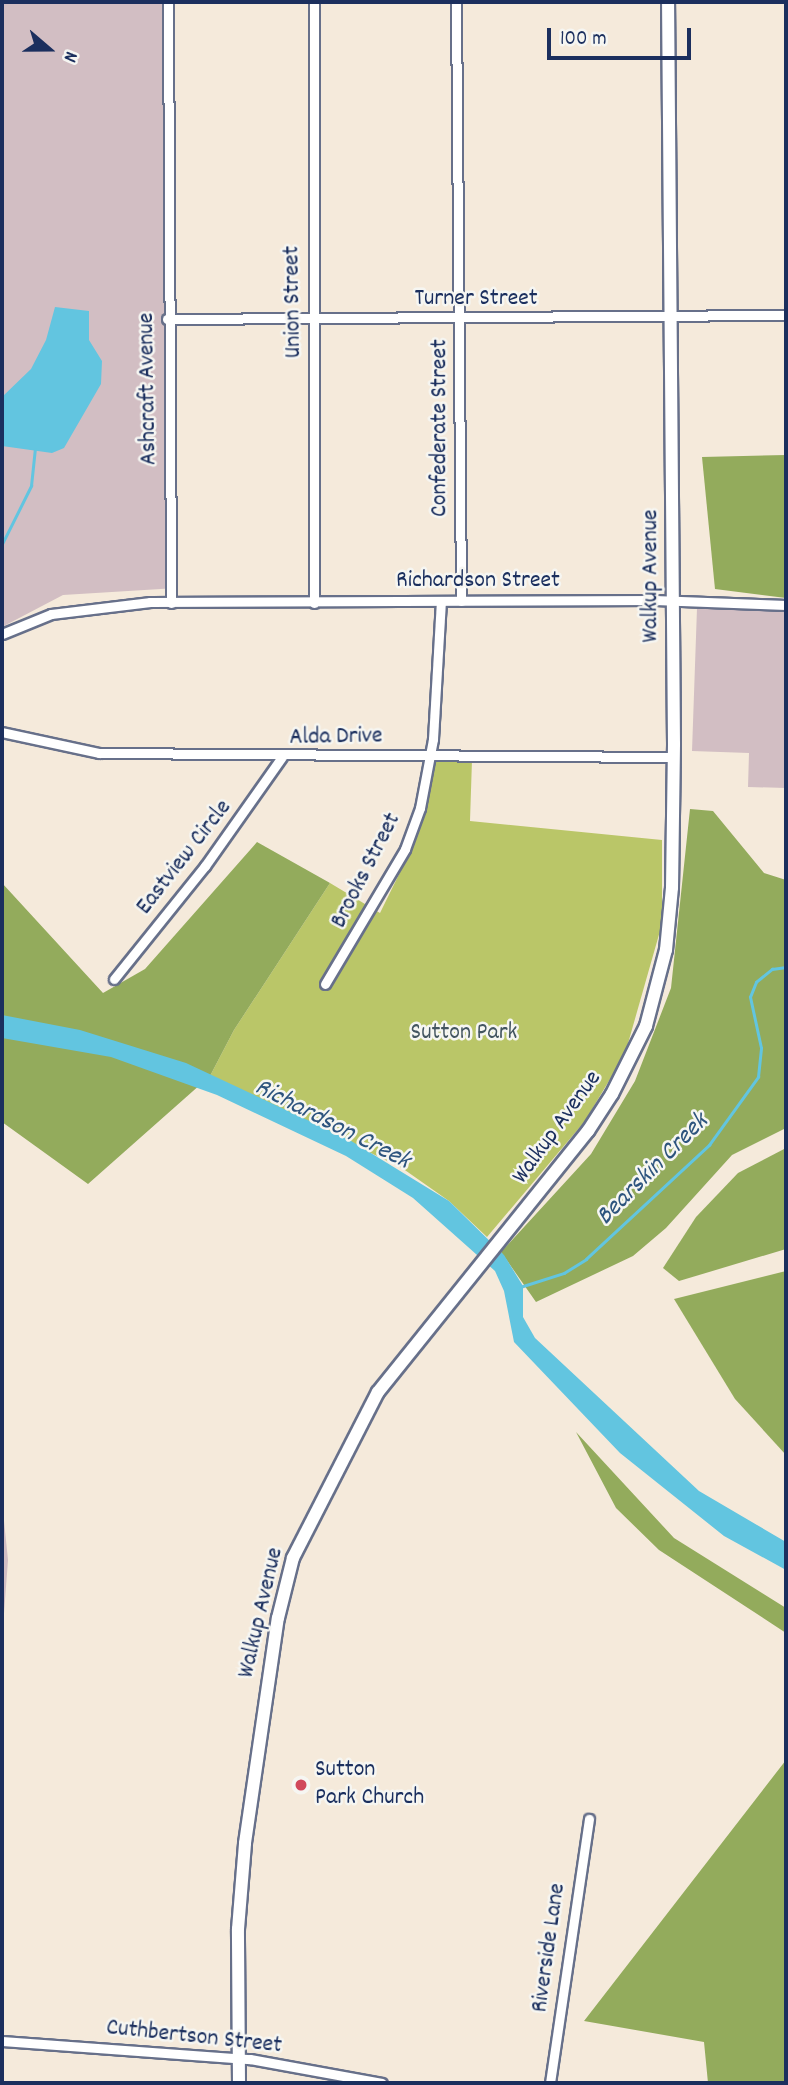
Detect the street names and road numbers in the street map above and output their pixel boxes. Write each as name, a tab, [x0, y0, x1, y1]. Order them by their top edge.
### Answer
street label: Union Street	[279, 245, 309, 359]
street label: Turner Street	[414, 286, 538, 314]
street label: Ashcraft Avenue	[133, 313, 165, 465]
street label: Confederate Street	[427, 339, 455, 517]
street label: Walkup Avenue	[638, 509, 666, 643]
street label: Richardson Street	[396, 568, 560, 596]
street label: Alda Drive	[289, 723, 383, 753]
street label: Eastview Circle	[131, 795, 239, 921]
street label: Brooks Street	[326, 809, 408, 933]
street label: Walkup Avenue	[507, 1066, 609, 1190]
street label: Walkup Avenue	[233, 1545, 291, 1681]
street label: Riverside Lane	[527, 1882, 573, 2014]
street label: Cuthbertson Street	[105, 2014, 283, 2062]

